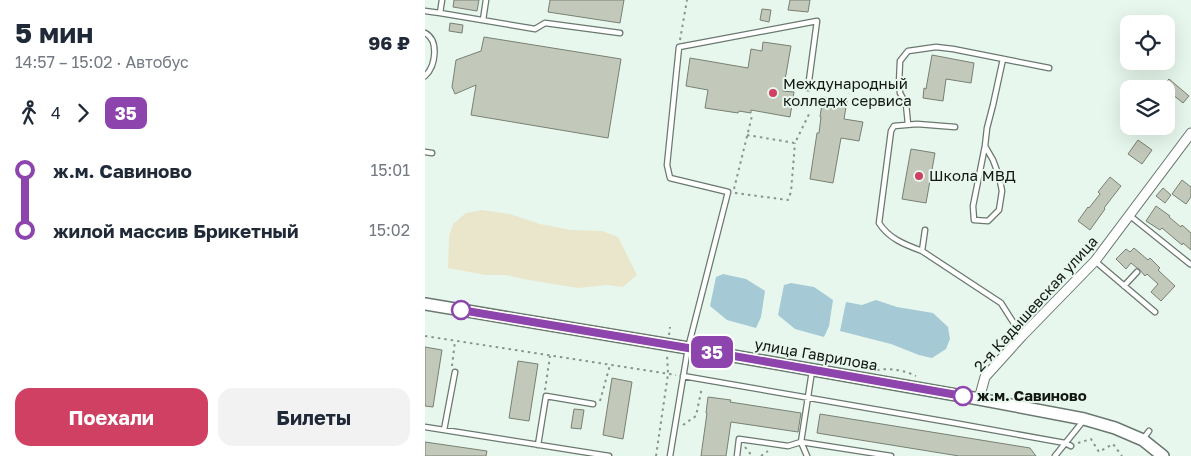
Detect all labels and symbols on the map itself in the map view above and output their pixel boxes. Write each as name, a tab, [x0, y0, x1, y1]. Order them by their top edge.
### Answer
place label: Международный колледж сервиса	[783, 74, 912, 109]
marker: Международный колледж сервиса	[767, 87, 779, 99]
place label: Школа МВД	[929, 166, 1016, 184]
marker: Школа МВД	[913, 170, 925, 182]
street label: 2-я Кадышевская улица	[970, 232, 1101, 375]
unlabelled marker	[451, 300, 471, 320]
street label: улица Гаврилова	[753, 334, 879, 374]
line badge: 35	[689, 336, 735, 368]
marker: ж.м. Савиново	[953, 386, 973, 406]
place label: ж.м. Савиново	[977, 386, 1087, 404]

